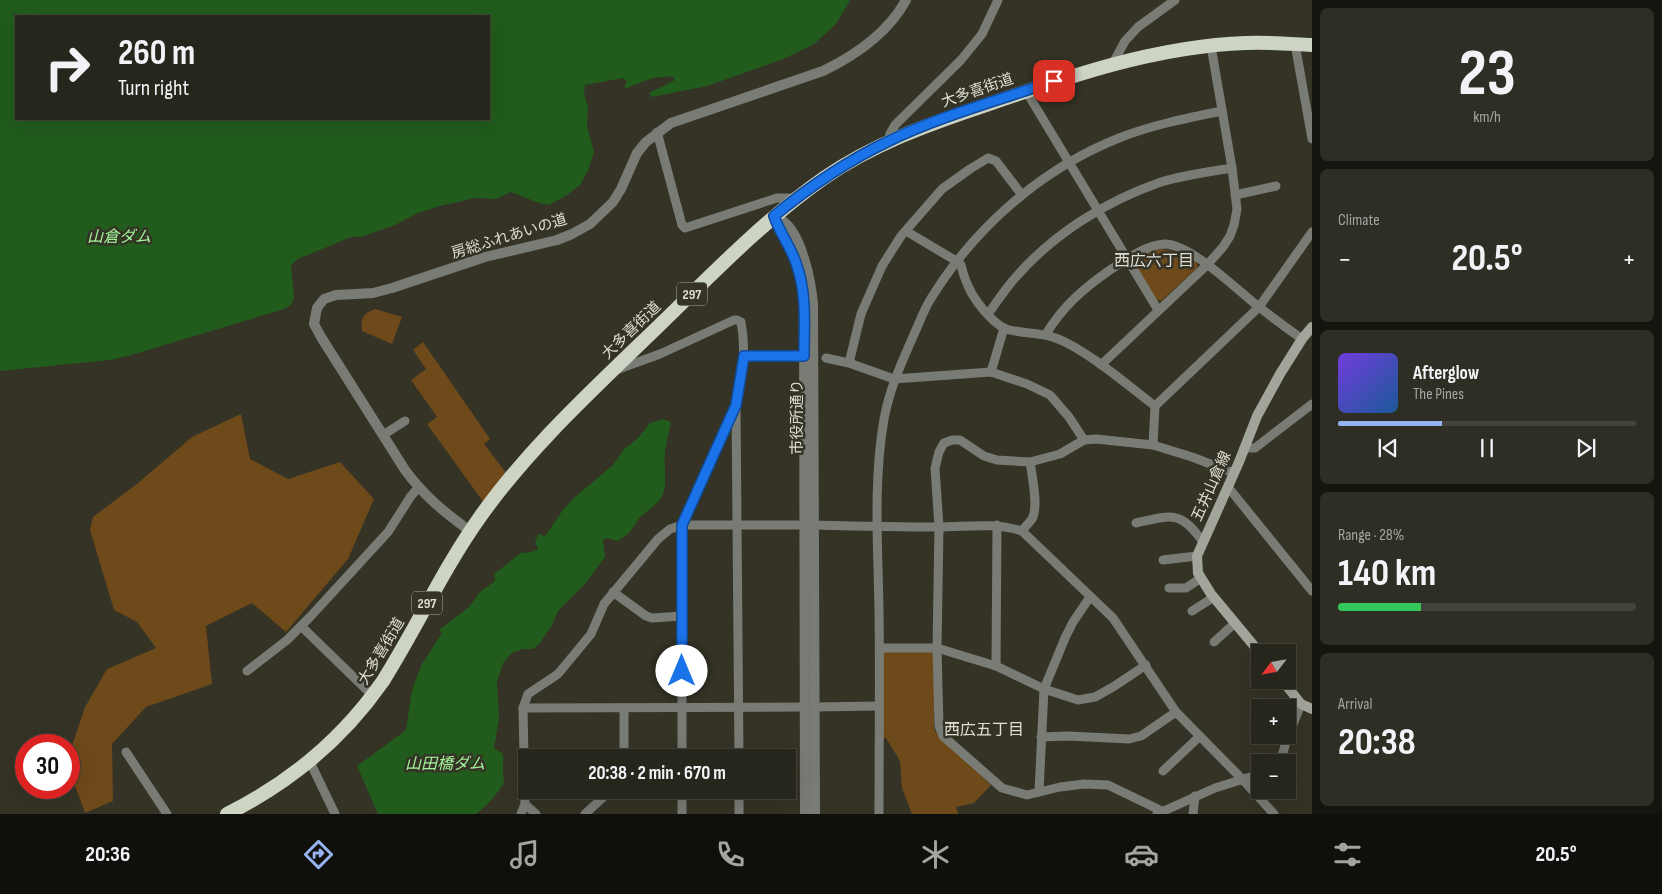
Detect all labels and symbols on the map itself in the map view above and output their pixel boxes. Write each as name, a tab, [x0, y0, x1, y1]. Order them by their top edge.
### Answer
pin	[1033, 60, 1075, 102]
street label: 大多喜街道	[939, 69, 1016, 112]
street label: 房総ふれあいの道	[449, 210, 569, 263]
water label: 山倉ダム	[87, 228, 151, 247]
district label: 西広六丁目	[1114, 252, 1194, 271]
road number: 297	[677, 282, 707, 306]
street label: 大多喜街道	[598, 297, 665, 363]
street label: 市役所通り	[788, 379, 807, 455]
street label: 五井山倉線	[1188, 448, 1235, 524]
road number: 297	[412, 592, 442, 614]
street label: 大多喜街道	[354, 614, 409, 688]
position arrow	[655, 644, 707, 696]
north arrow	[1251, 644, 1296, 689]
district label: 西広五丁目	[944, 721, 1024, 740]
speed limit sign: 30	[15, 734, 80, 799]
water label: 山田橋ダム	[405, 755, 485, 774]

